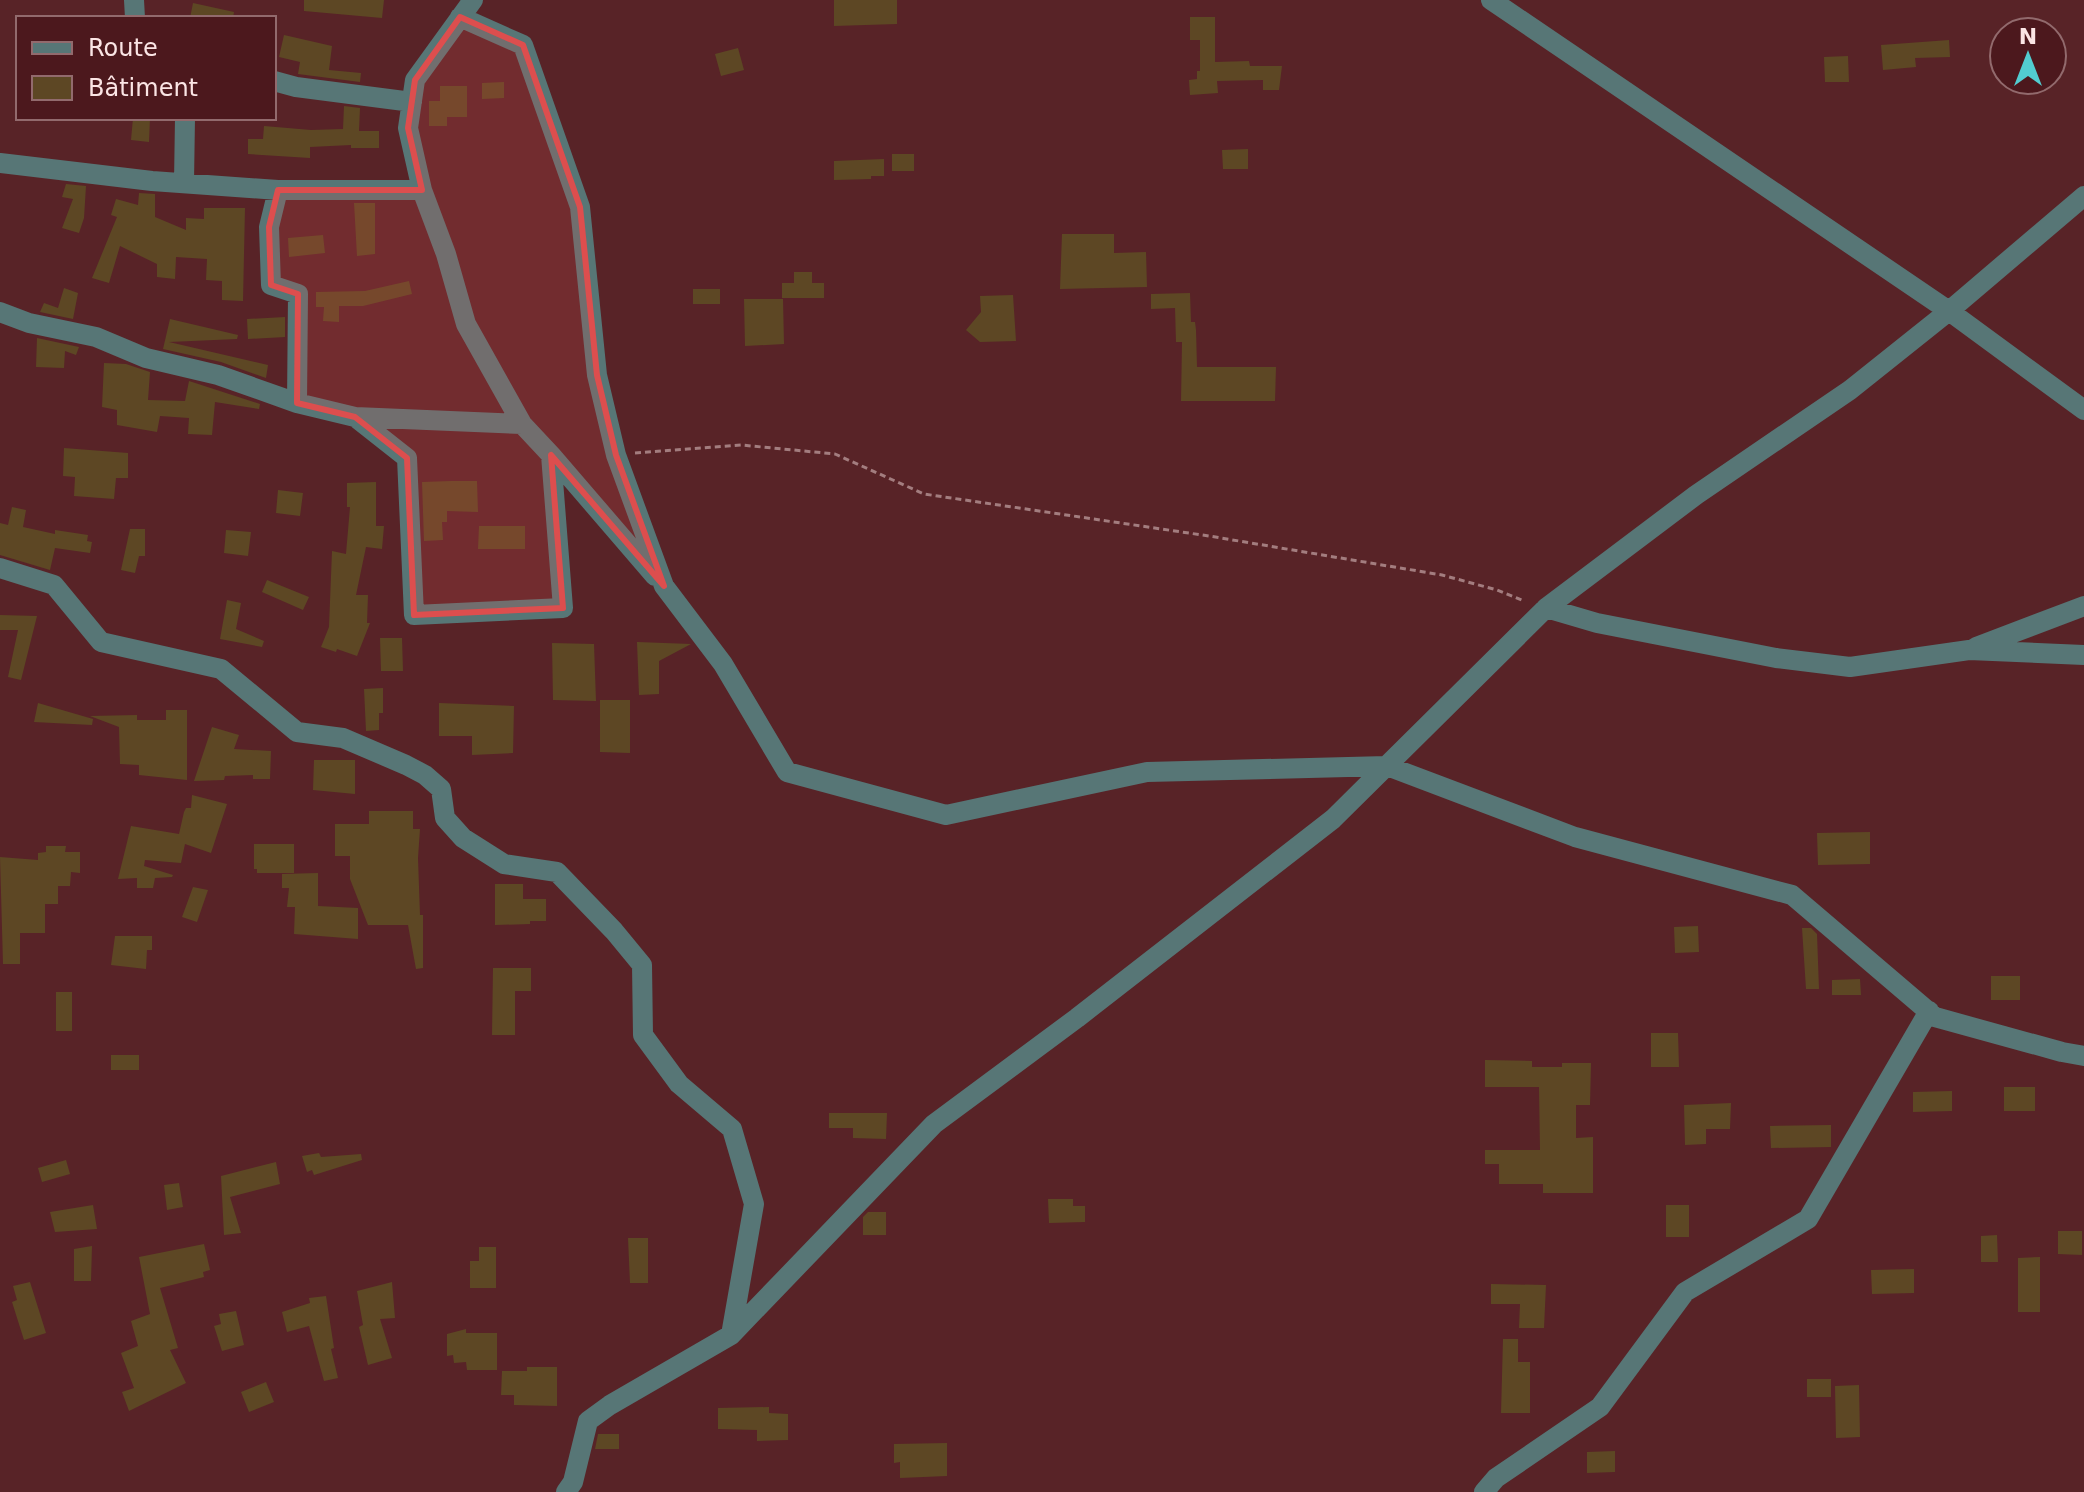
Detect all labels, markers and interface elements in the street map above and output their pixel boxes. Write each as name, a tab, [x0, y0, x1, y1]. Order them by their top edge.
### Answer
legend	[16, 16, 276, 120]
north arrow	[1988, 16, 2068, 96]
text: N	[2019, 24, 2037, 49]
text: Route	[88, 34, 158, 62]
text: Bâtiment	[88, 74, 198, 102]

